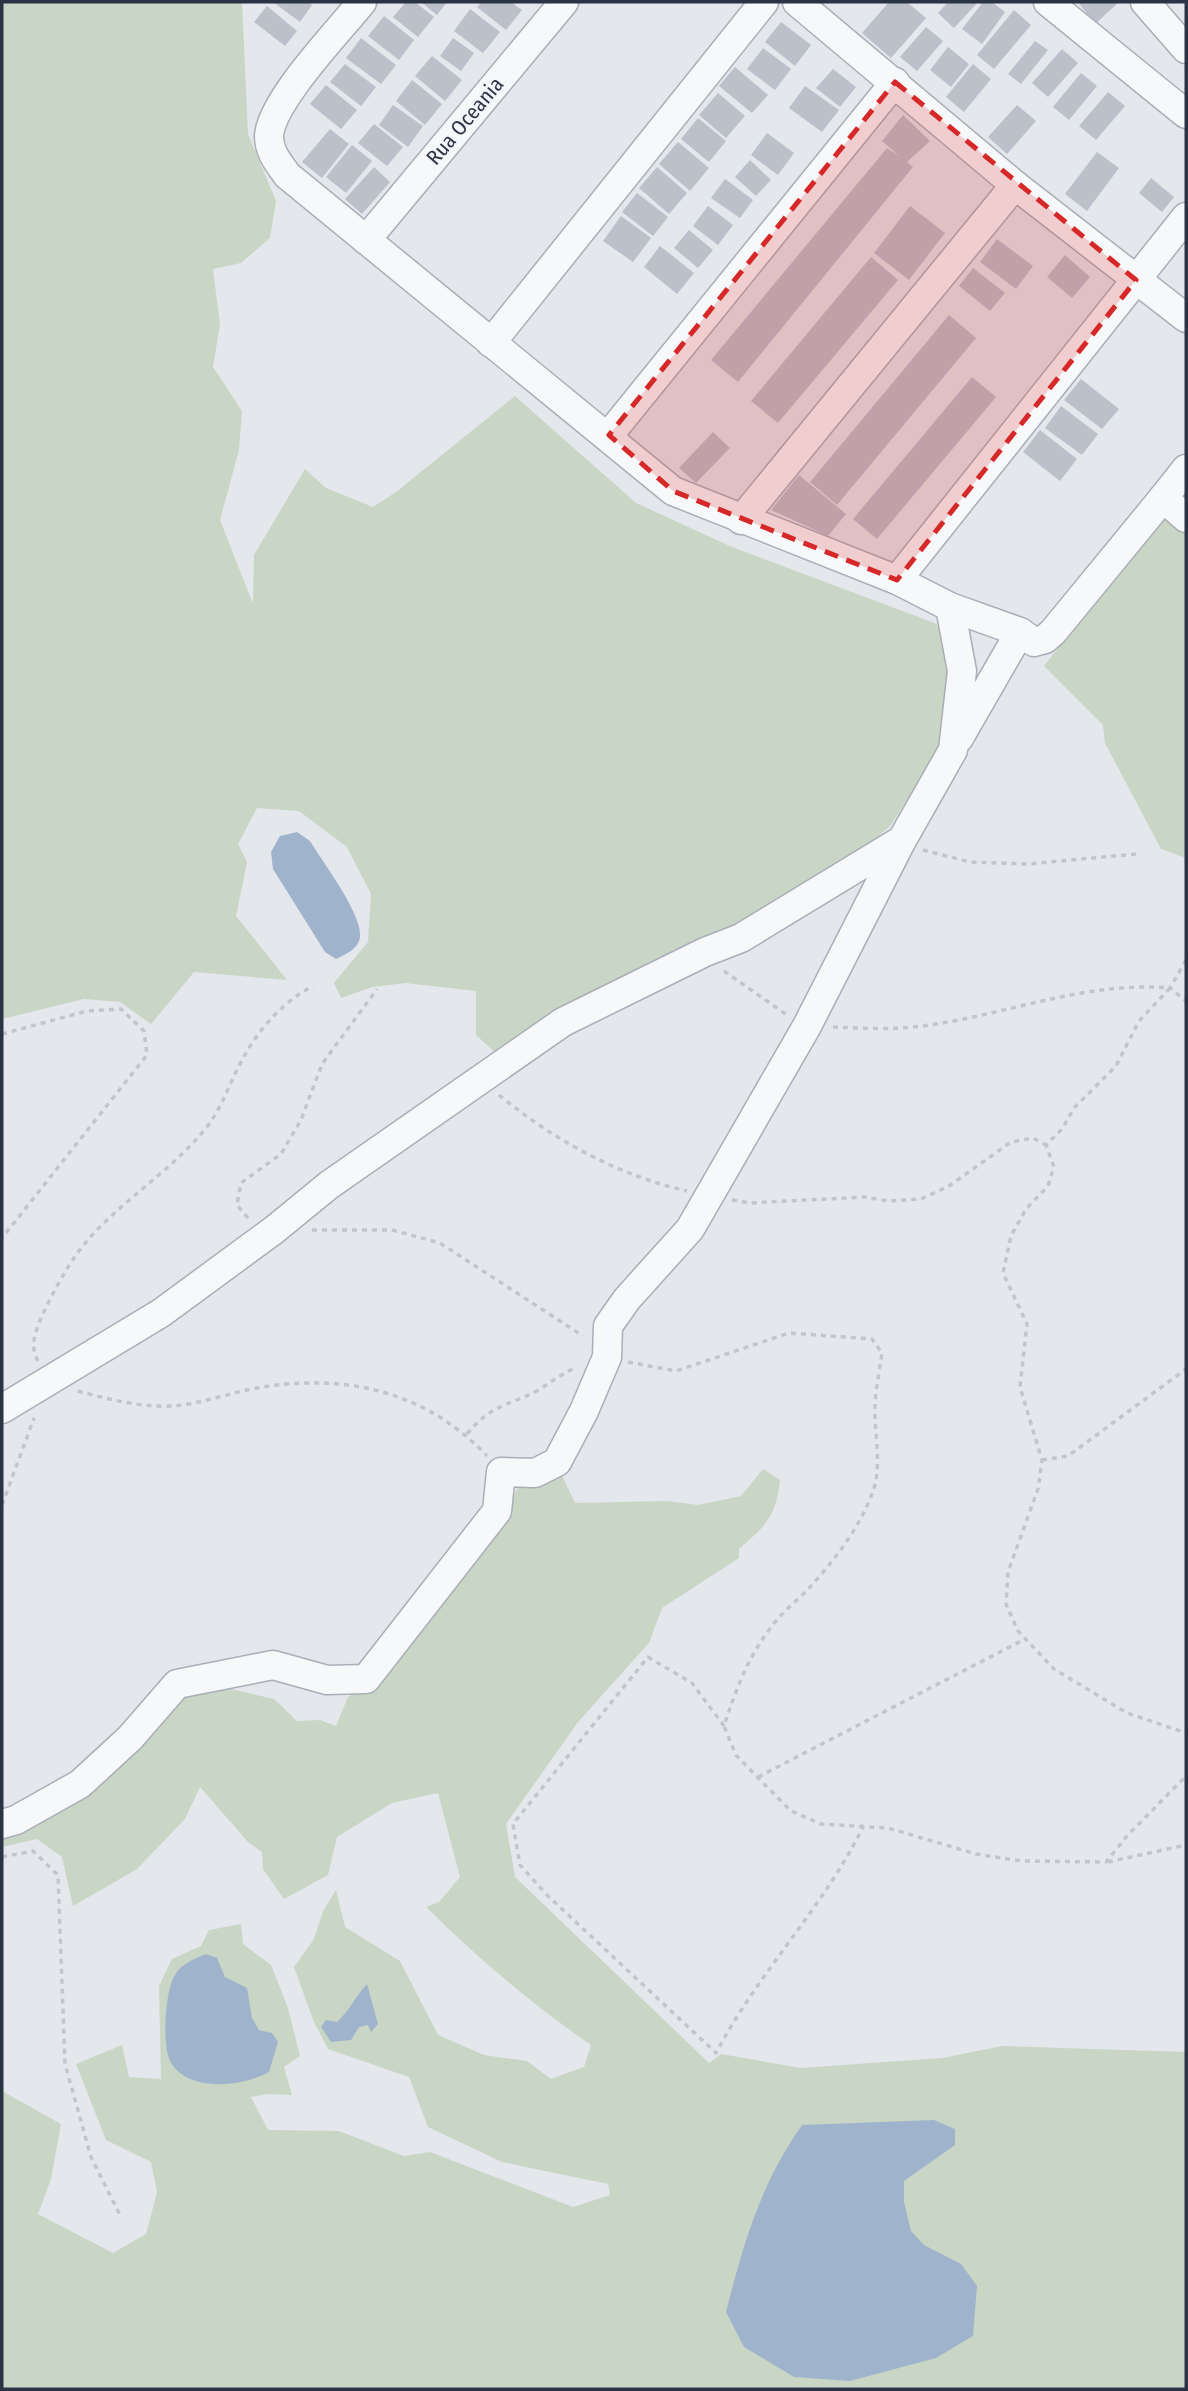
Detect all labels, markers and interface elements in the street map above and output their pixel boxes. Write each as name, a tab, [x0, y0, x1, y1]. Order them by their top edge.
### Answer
street label: Rua Oceania	[421, 72, 509, 170]

